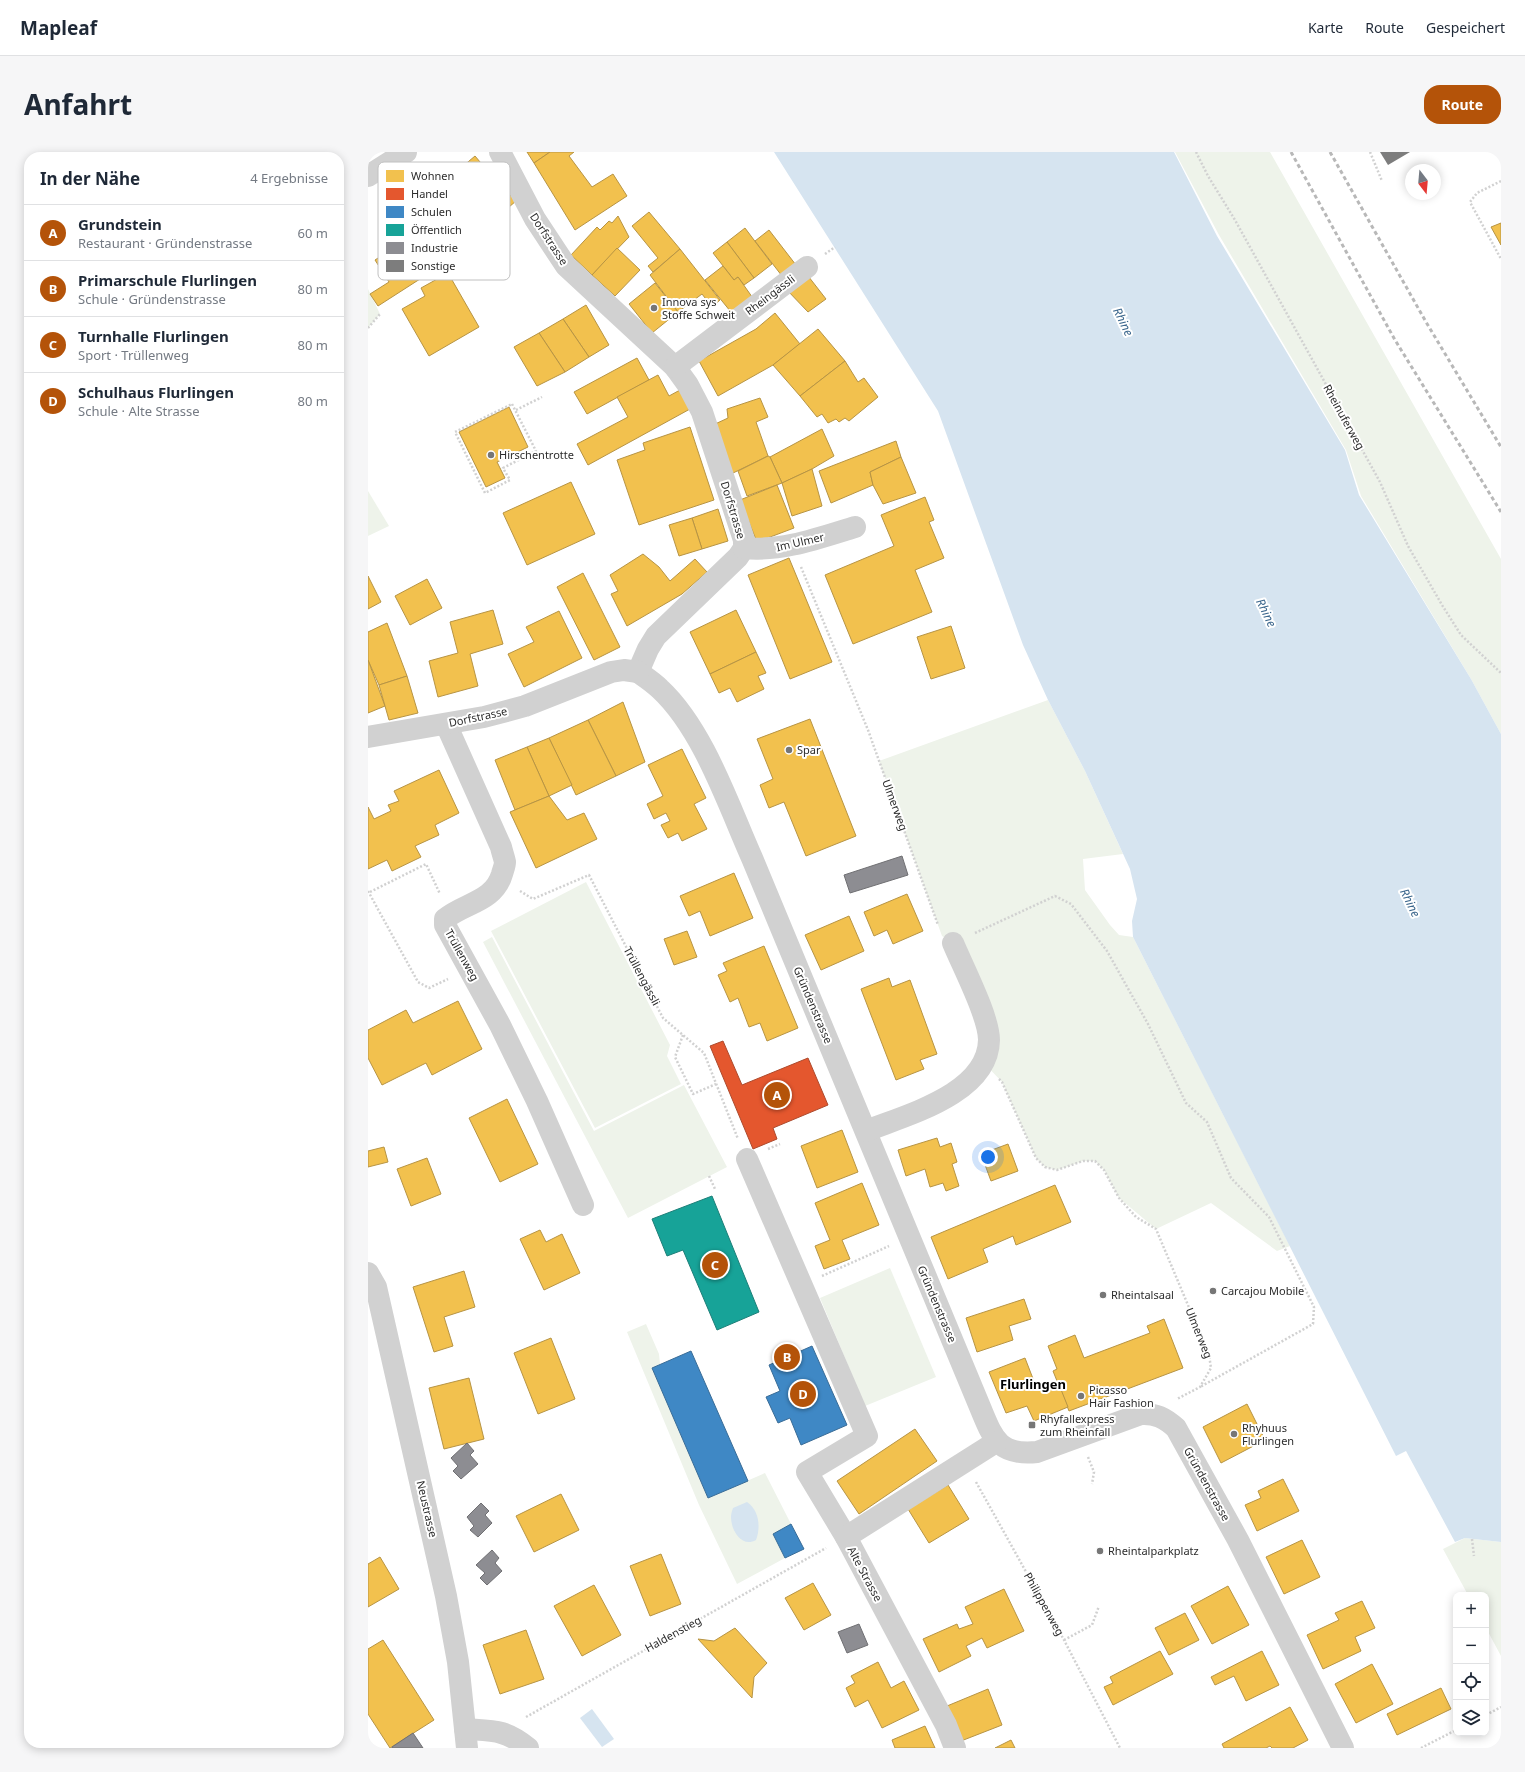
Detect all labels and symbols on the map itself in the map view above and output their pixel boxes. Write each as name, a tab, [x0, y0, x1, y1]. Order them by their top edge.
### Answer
legend	[378, 162, 510, 280]
north arrow	[1405, 164, 1441, 200]
text: Wohnen	[411, 168, 454, 183]
text: Handel	[411, 186, 448, 201]
text: Schulen	[411, 204, 452, 219]
street label: Dorfstrasse	[527, 210, 572, 268]
text: Öffentlich	[411, 222, 462, 237]
text: Industrie	[411, 240, 458, 255]
text: Sonstige	[411, 258, 456, 273]
street label: Rheingässli	[742, 271, 798, 318]
place label: Innova sys Stoffe Schweit	[662, 294, 735, 322]
marker: Innova sys Stoffe Schweit	[649, 303, 659, 313]
water label: Rhine	[1109, 305, 1138, 339]
street label: Rheinuferweg	[1320, 381, 1369, 452]
place label: Hirschentrotte	[499, 447, 574, 462]
marker: Hirschentrotte	[486, 450, 496, 460]
street label: Dorfstrasse	[718, 479, 749, 540]
street label: Im Ulmer	[774, 529, 826, 554]
water label: Rhine	[1252, 596, 1281, 630]
street label: Dorfstrasse	[447, 703, 509, 730]
place label: Spar	[797, 742, 821, 757]
marker: Spar	[784, 745, 794, 755]
street label: Ulmerweg	[879, 777, 912, 833]
water label: Rhine	[1396, 886, 1425, 920]
street label: Trüllenweg	[442, 926, 483, 983]
street label: Trüllengässli	[621, 944, 664, 1008]
street label: Gründenstrasse	[790, 964, 836, 1046]
pin: A	[764, 1080, 790, 1110]
your location	[978, 1147, 998, 1167]
pin: C	[702, 1250, 728, 1280]
street label: Gründenstrasse	[914, 1263, 960, 1345]
place label: Carcajou Mobile	[1221, 1283, 1304, 1298]
marker: Carcajou Mobile	[1208, 1286, 1218, 1296]
place label: Rheintalsaal	[1111, 1287, 1174, 1302]
marker: Rheintalsaal	[1098, 1290, 1108, 1300]
street label: Ulmerweg	[1182, 1305, 1216, 1360]
pin: B	[774, 1342, 800, 1372]
district label: Flurlingen	[1000, 1375, 1066, 1393]
pin: D	[790, 1379, 816, 1409]
place label: Picasso Hair Fashion	[1089, 1382, 1154, 1410]
marker: Picasso Hair Fashion	[1076, 1391, 1086, 1401]
place label: Rhyfallexpress zum Rheinfall	[1040, 1411, 1115, 1439]
marker: Rhyfallexpress zum Rheinfall	[1027, 1420, 1037, 1430]
place label: Rhyhuus Flurlingen	[1242, 1420, 1294, 1448]
marker: Rhyhuus Flurlingen	[1229, 1429, 1239, 1439]
street label: Gründenstrasse	[1181, 1444, 1234, 1523]
street label: Neustrasse	[414, 1479, 441, 1539]
place label: Rheintalparkplatz	[1108, 1543, 1199, 1558]
street label: Alte Strasse	[845, 1544, 886, 1604]
marker: Rheintalparkplatz	[1095, 1546, 1105, 1556]
street label: Philippenweg	[1021, 1569, 1068, 1638]
street label: Haldenstieg	[642, 1612, 704, 1655]

